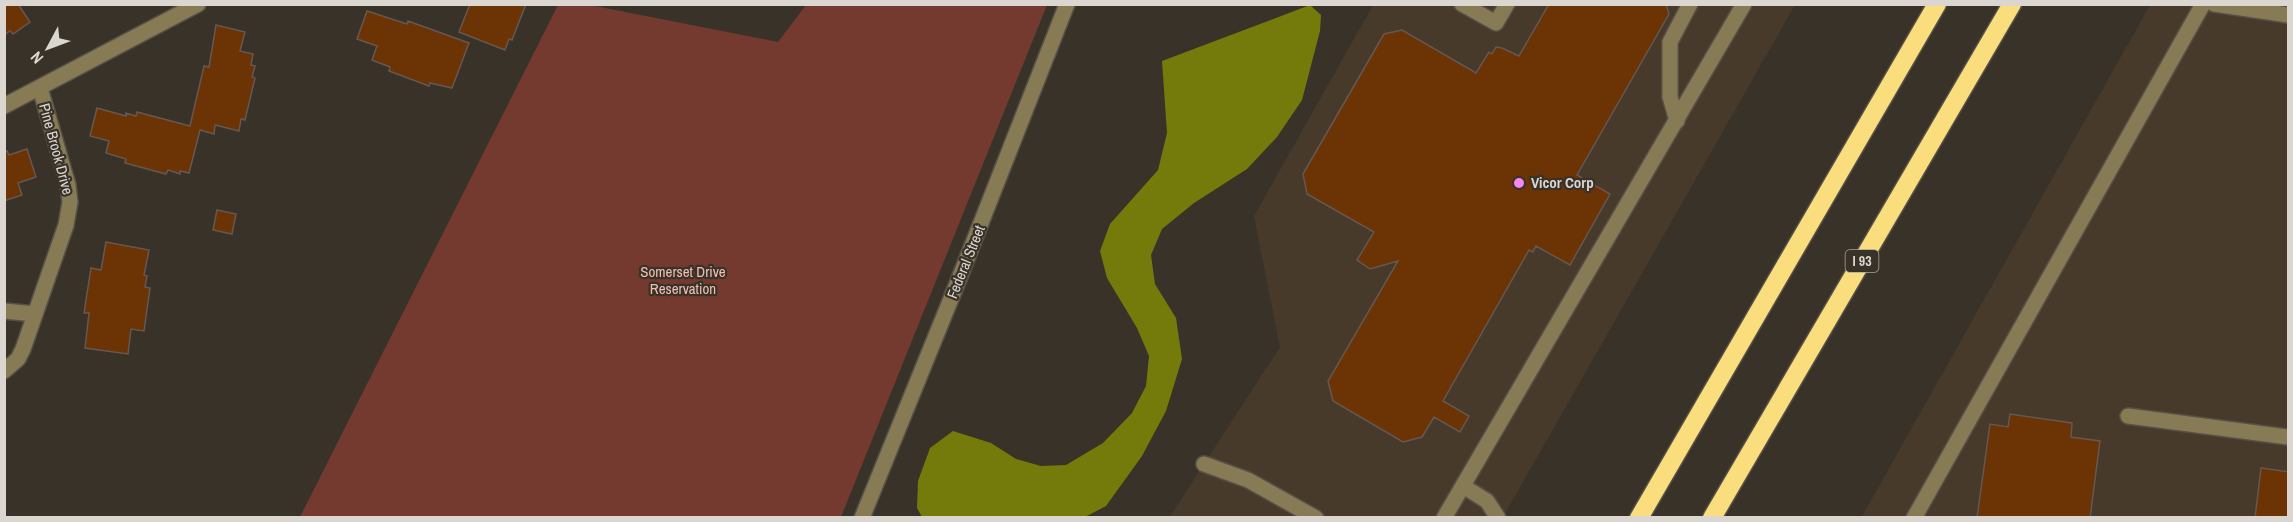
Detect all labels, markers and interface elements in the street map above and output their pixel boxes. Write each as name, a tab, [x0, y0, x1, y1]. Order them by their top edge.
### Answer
north arrow	[18, 18, 78, 78]
text: N	[25, 47, 48, 69]
street label: Pine Brook Drive	[34, 101, 79, 197]
place label: Vicor Corp	[1531, 172, 1594, 193]
marker: Vicor Corp	[1512, 176, 1526, 190]
street label: Federal Street	[941, 221, 990, 302]
road number: I 93	[1846, 250, 1878, 272]
park label: Somerset Drive Reservation	[640, 261, 726, 299]

